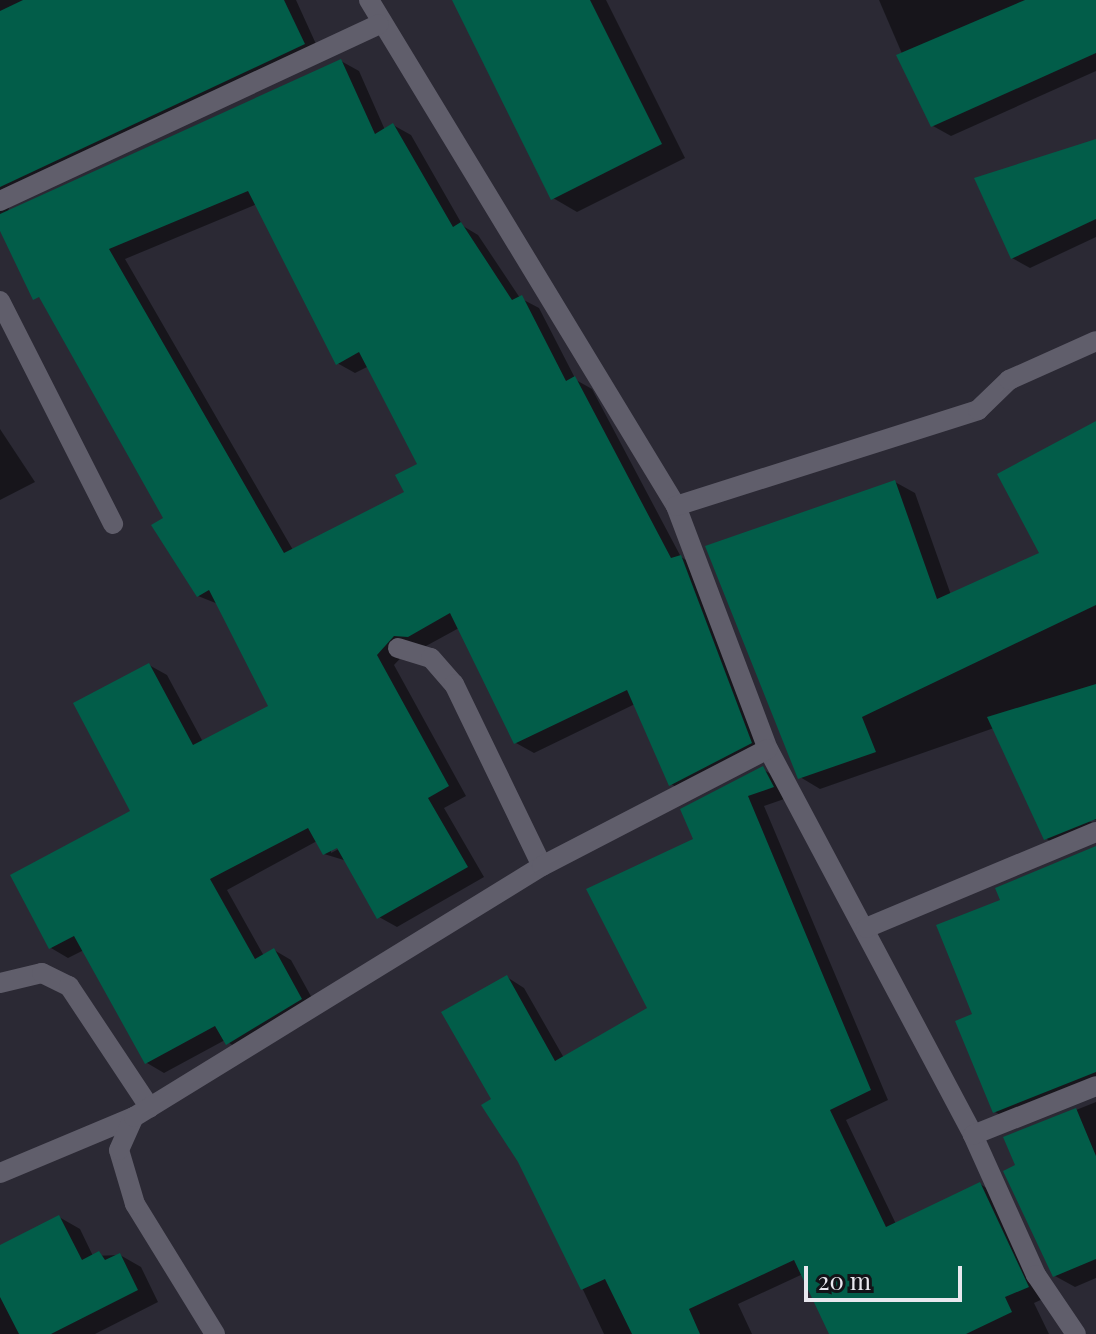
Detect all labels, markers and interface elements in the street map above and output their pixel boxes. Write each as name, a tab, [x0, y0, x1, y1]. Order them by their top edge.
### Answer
scale bar	[808, 1250, 966, 1300]
text: 20 m	[818, 1264, 871, 1296]

